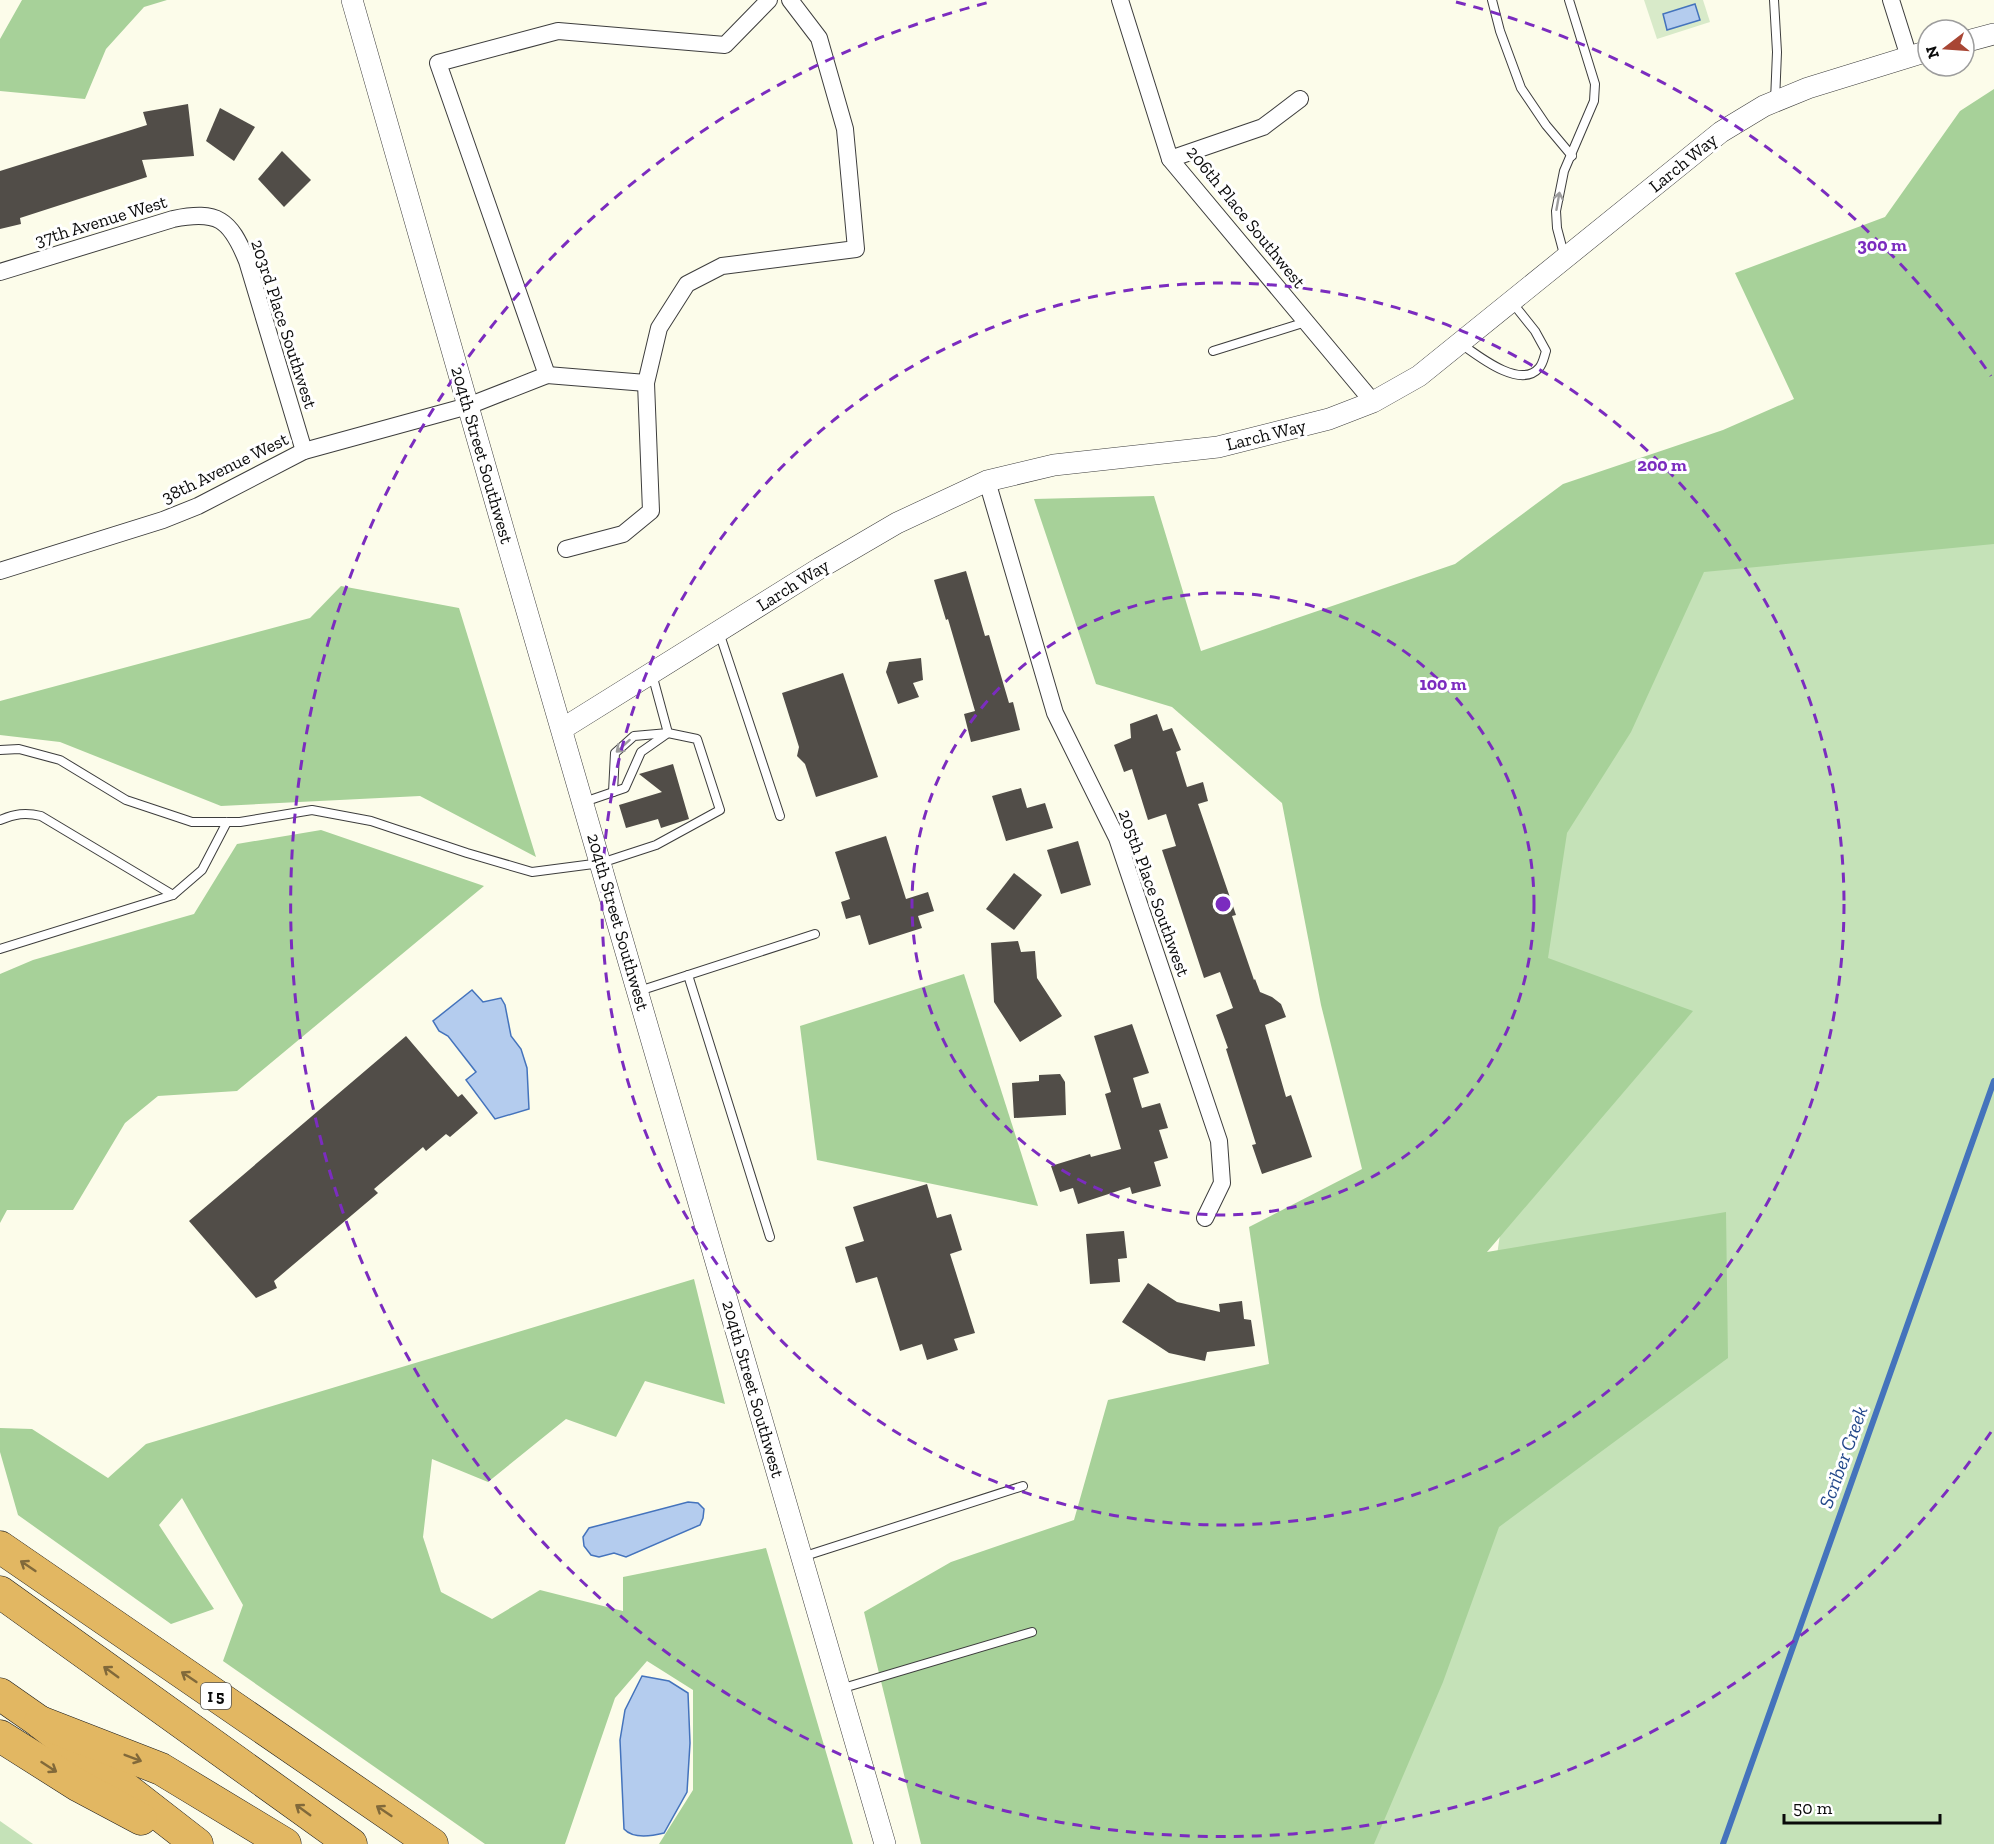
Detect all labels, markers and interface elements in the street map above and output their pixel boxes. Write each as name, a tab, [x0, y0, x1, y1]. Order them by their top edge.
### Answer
north arrow	[1916, 18, 1976, 78]
text: N	[1921, 44, 1943, 61]
street label: Larch Way	[1644, 128, 1722, 197]
street label: 206th Place Southwest	[1182, 141, 1310, 293]
street label: 37th Avenue West	[32, 190, 170, 252]
one-way arrow	[1553, 192, 1564, 211]
text: 300 m	[1857, 234, 1907, 256]
street label: 203rd Place Southwest	[246, 237, 322, 412]
street label: 204th Street Southwest	[446, 364, 518, 547]
street label: Larch Way	[1224, 414, 1309, 456]
street label: 38th Avenue West	[158, 428, 292, 508]
text: 200 m	[1637, 454, 1687, 476]
street label: Larch Way	[753, 554, 834, 616]
text: 100 m	[1419, 673, 1467, 695]
one-way arrow	[615, 739, 631, 753]
street label: 205th Place Southwest	[1114, 806, 1195, 980]
street label: 204th Street Southwest	[582, 831, 654, 1014]
centre of rings	[1213, 894, 1233, 914]
street label: 204th Street Southwest	[717, 1298, 789, 1481]
water label: Scriber Creek	[1813, 1403, 1873, 1511]
one-way arrow	[20, 1560, 36, 1572]
one-way arrow	[103, 1665, 119, 1678]
one-way arrow	[181, 1671, 197, 1683]
road number: I 5	[201, 1683, 231, 1709]
one-way arrow	[123, 1753, 142, 1764]
one-way arrow	[40, 1762, 57, 1774]
scale bar	[1784, 1787, 1940, 1825]
text: 50 m	[1793, 1797, 1833, 1819]
one-way arrow	[295, 1804, 312, 1816]
one-way arrow	[376, 1805, 393, 1817]

